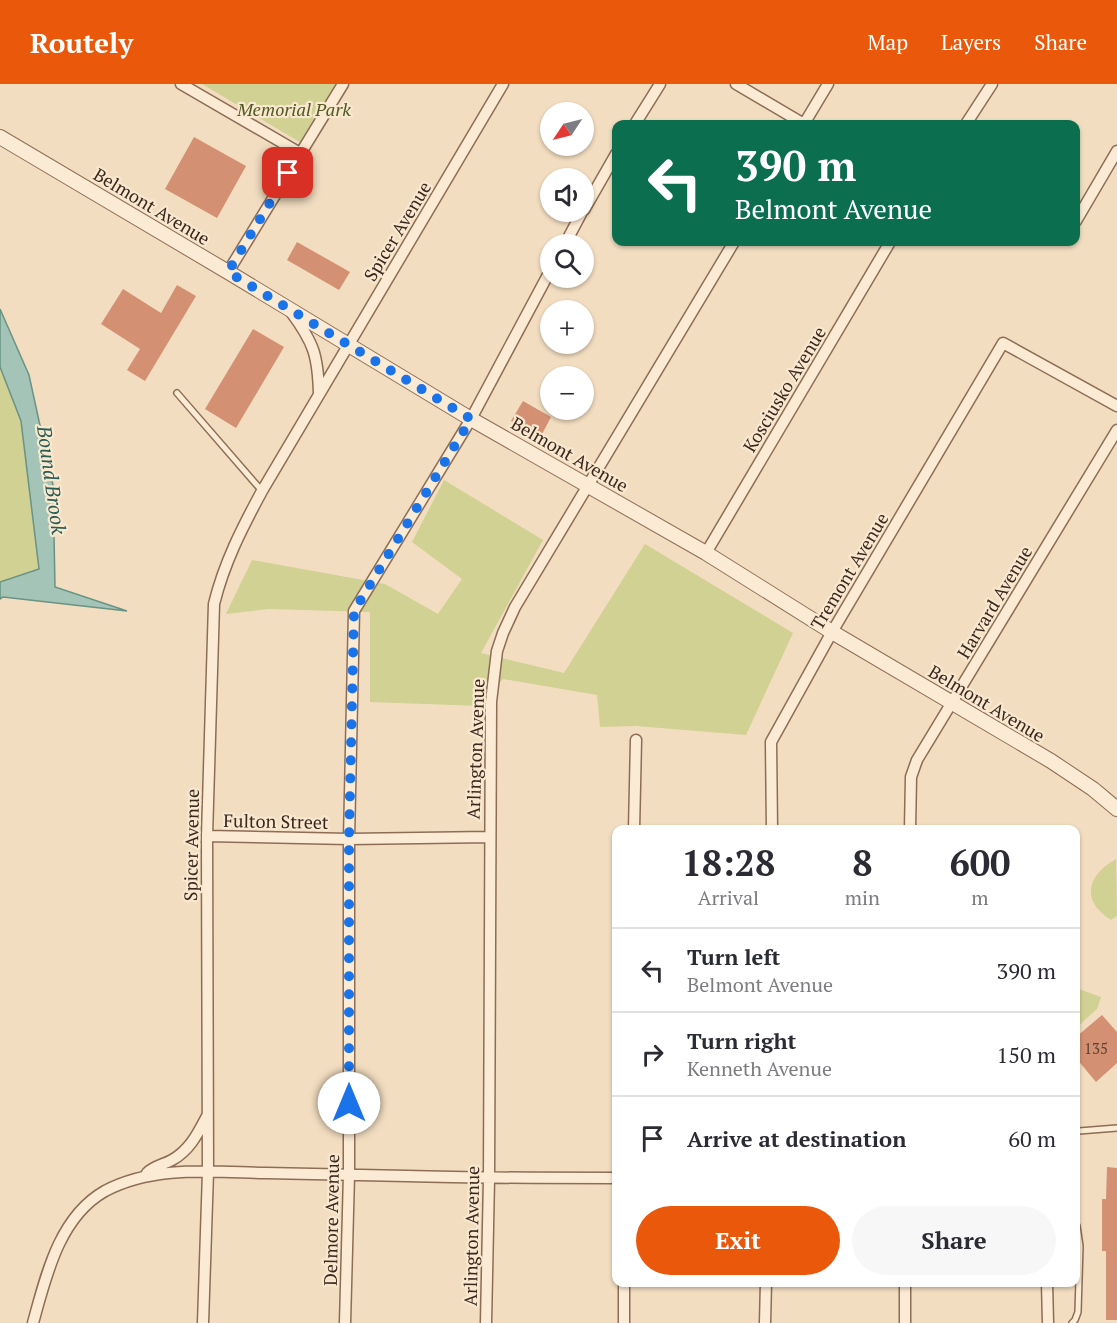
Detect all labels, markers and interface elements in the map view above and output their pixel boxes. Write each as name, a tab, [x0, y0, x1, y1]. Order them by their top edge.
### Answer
text: Routely	[30, 24, 133, 61]
text: Map	[867, 28, 908, 56]
text: Layers	[941, 28, 1001, 56]
text: Share	[1034, 28, 1087, 56]
park label: Memorial Park	[236, 97, 351, 121]
north arrow	[540, 102, 594, 156]
map controls	[540, 102, 594, 420]
text: 390 m	[735, 137, 856, 193]
icon: left	[636, 144, 714, 222]
pin	[262, 147, 313, 198]
icon: arrive	[271, 156, 304, 189]
street label: Belmont Avenue	[90, 162, 214, 250]
button: sound	[540, 168, 594, 222]
street label: Spicer Avenue	[358, 177, 436, 285]
text: Belmont Avenue	[735, 191, 932, 227]
button: search	[540, 234, 594, 288]
button: +	[540, 300, 594, 354]
street label: Kosciusko Avenue	[737, 322, 831, 456]
button: −	[540, 366, 594, 420]
street label: Belmont Avenue	[507, 411, 633, 497]
water label: Bound Brook	[31, 423, 73, 536]
street label: Tremont Avenue	[805, 508, 893, 634]
street label: Harvard Avenue	[951, 541, 1037, 663]
street label: Belmont Avenue	[925, 659, 1049, 747]
street label: Arlington Avenue	[461, 678, 489, 820]
street label: Spicer Avenue	[178, 789, 204, 901]
street label: Fulton Street	[223, 808, 329, 834]
text: 18:28	[682, 839, 775, 886]
text: 8	[852, 839, 873, 886]
text: 600	[949, 839, 1010, 886]
text: Arrival	[698, 884, 759, 911]
text: min	[845, 884, 880, 911]
text: m	[971, 884, 989, 911]
text: Turn left	[687, 942, 780, 971]
icon: left	[636, 954, 669, 987]
text: 390 m	[996, 956, 1056, 985]
text: Belmont Avenue	[687, 971, 833, 998]
text: Turn right	[687, 1026, 796, 1055]
icon: right	[636, 1038, 669, 1071]
house number: 135	[1084, 1038, 1108, 1058]
text: 150 m	[996, 1040, 1056, 1069]
text: Kenneth Avenue	[687, 1055, 832, 1082]
position arrow	[317, 1071, 381, 1135]
icon: arrive	[636, 1122, 669, 1155]
text: Arrive at destination	[687, 1124, 906, 1153]
text: 60 m	[1008, 1124, 1056, 1153]
street label: Delmore Avenue	[318, 1154, 344, 1286]
street label: Arlington Avenue	[458, 1166, 484, 1306]
button: Exit	[636, 1206, 840, 1275]
button: Share	[852, 1206, 1056, 1275]

